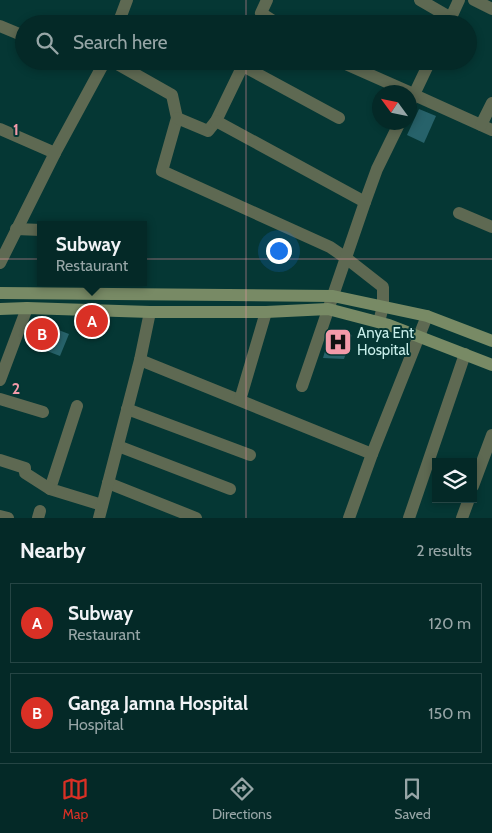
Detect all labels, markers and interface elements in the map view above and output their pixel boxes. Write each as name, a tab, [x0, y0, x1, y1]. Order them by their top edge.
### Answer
search box	[15, 15, 477, 70]
icon: search	[33, 29, 61, 57]
text: Search here	[73, 31, 167, 54]
north arrow	[372, 85, 417, 130]
text: 1	[13, 120, 19, 139]
popup	[37, 221, 147, 286]
text: Subway	[56, 233, 121, 256]
your location	[266, 238, 292, 264]
text: Restaurant	[56, 256, 128, 275]
pin: A	[76, 302, 108, 340]
pin: B	[26, 315, 58, 353]
place label: Anya Ent Hospital	[357, 324, 414, 359]
hospital icon: Anya Ent Hospital	[323, 327, 353, 357]
text: 2	[12, 379, 20, 398]
map controls	[432, 458, 477, 503]
button: layers	[432, 458, 477, 503]
text: Nearby	[20, 538, 86, 563]
text: 2 results	[416, 541, 472, 560]
text: Subway	[68, 602, 133, 625]
text: A	[32, 614, 42, 633]
text: 120 m	[429, 614, 471, 633]
text: Restaurant	[68, 625, 140, 644]
text: Ganga Jamna Hospital	[68, 692, 248, 715]
text: B	[32, 704, 42, 723]
text: 150 m	[428, 704, 471, 723]
text: Hospital	[68, 715, 124, 734]
tab: Map	[61, 775, 89, 823]
tab: Directions	[212, 775, 272, 823]
tab: Saved	[394, 775, 431, 823]

